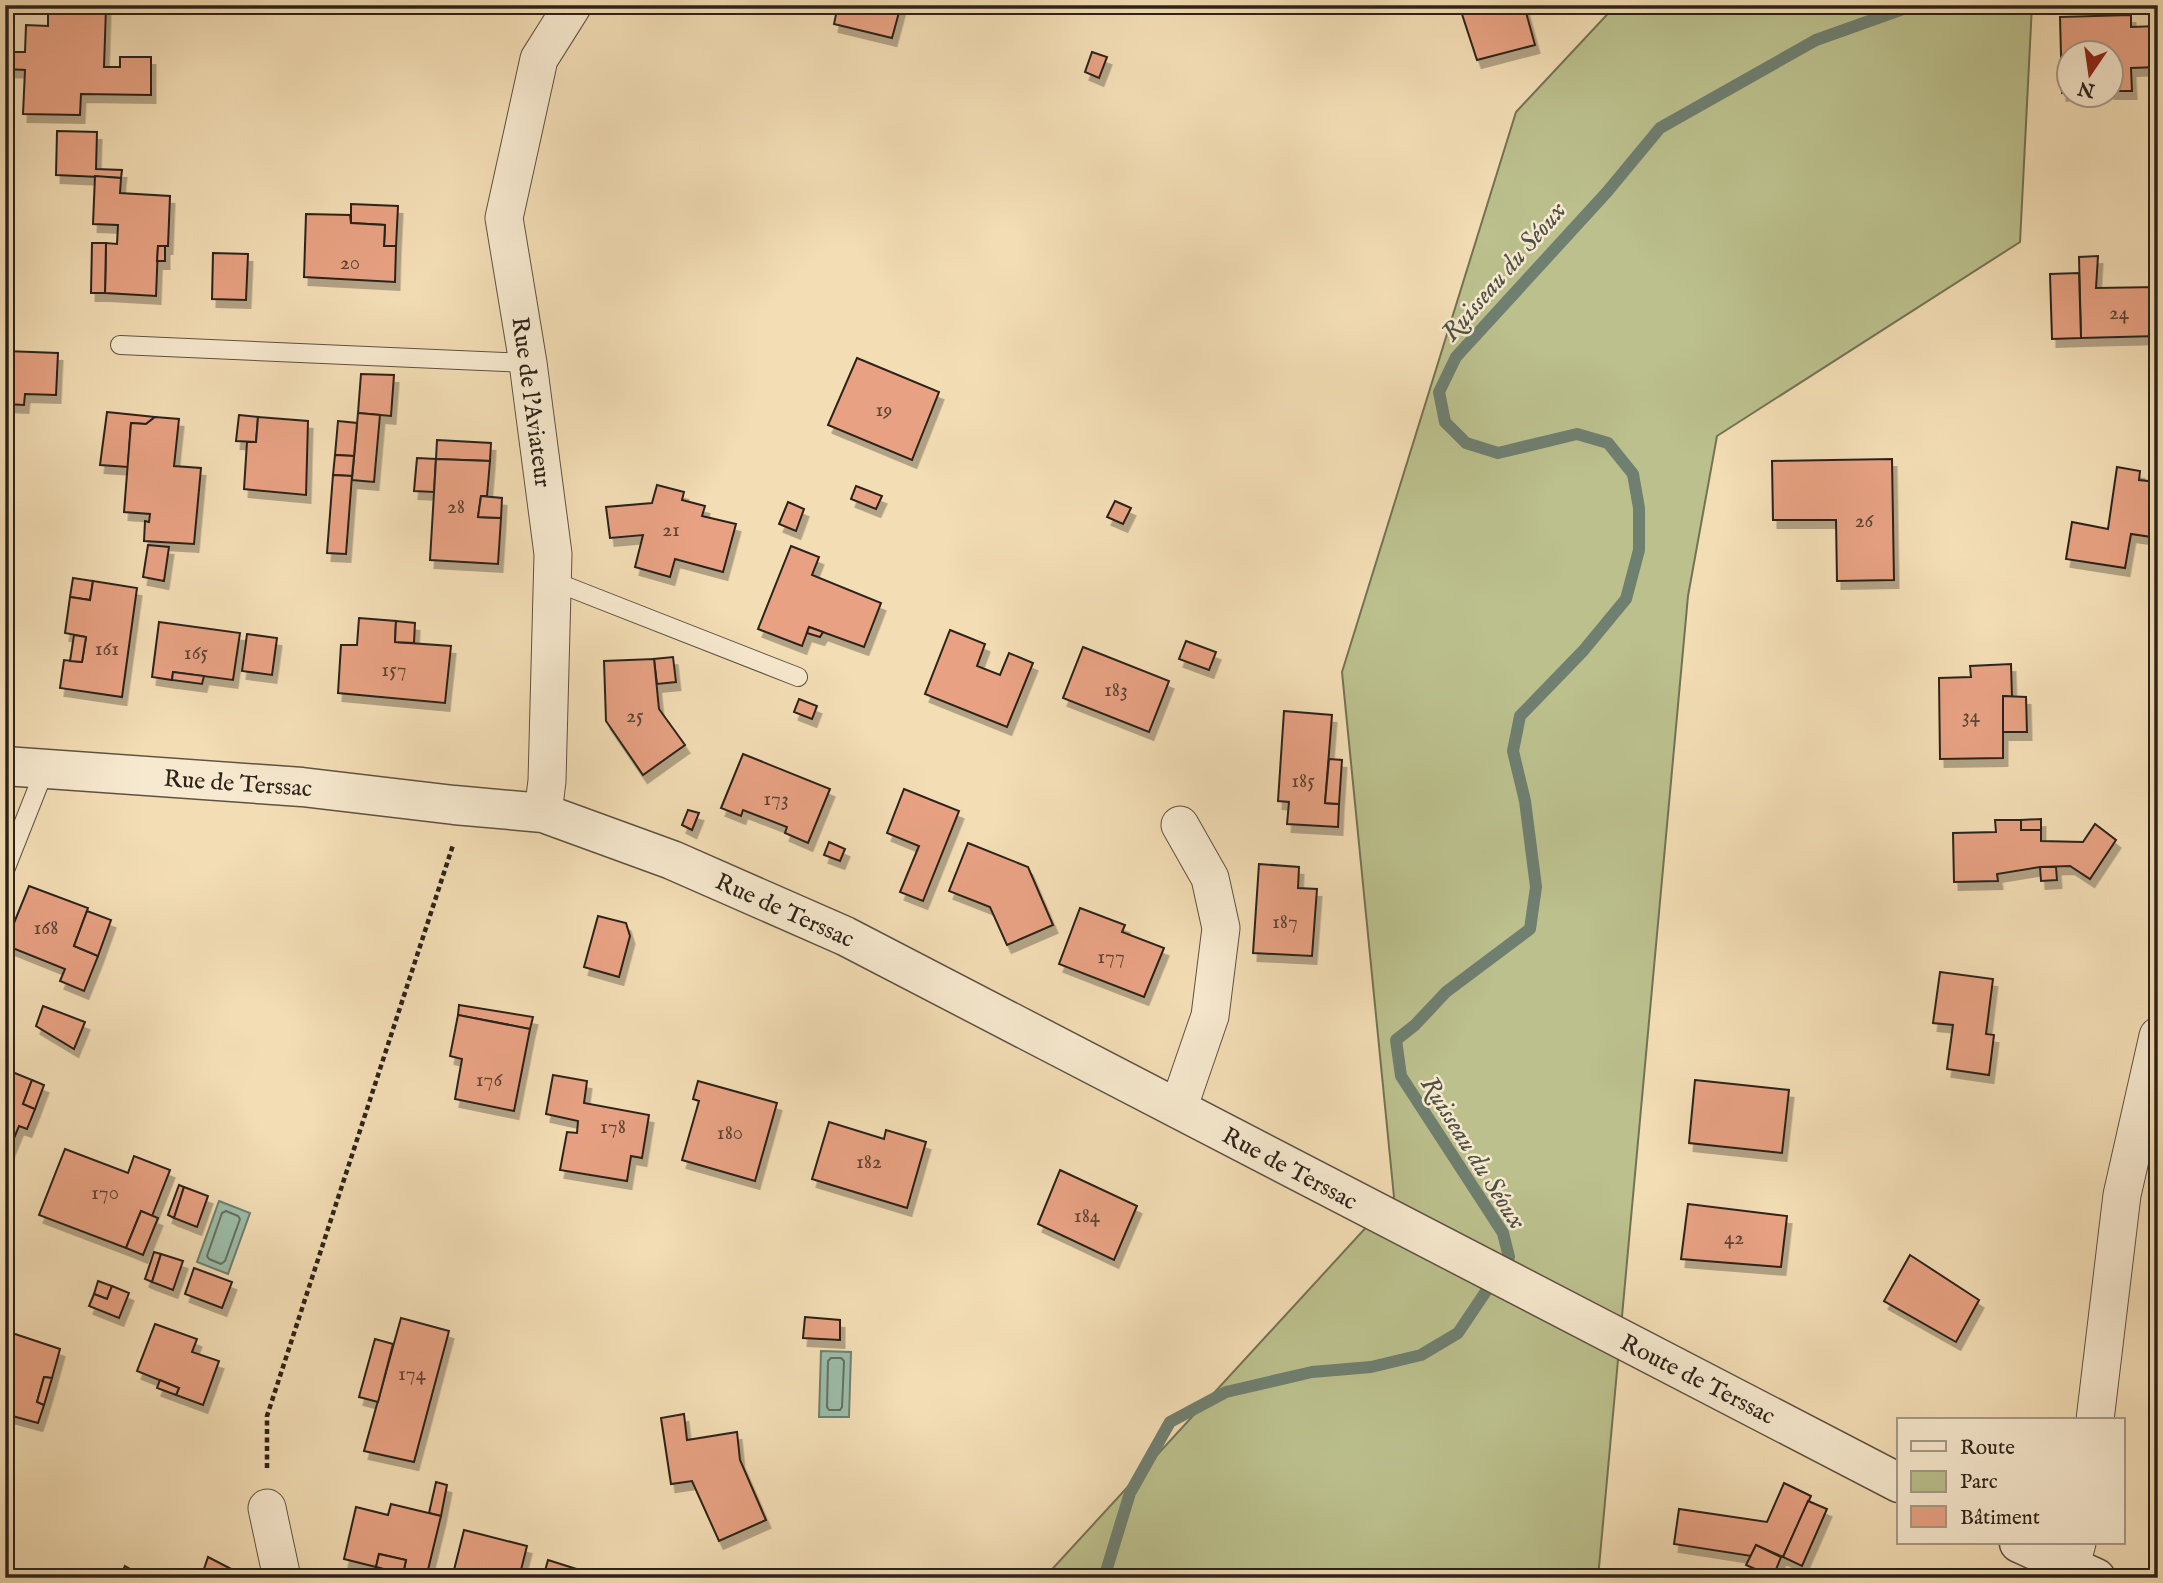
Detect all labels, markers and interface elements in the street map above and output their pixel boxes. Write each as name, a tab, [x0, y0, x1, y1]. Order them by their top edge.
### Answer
north arrow	[2054, 38, 2124, 108]
text: N	[2075, 75, 2098, 102]
water label: Ruisseau du Séoux	[1434, 195, 1574, 349]
house number: 20	[340, 250, 360, 277]
house number: 24	[2109, 300, 2130, 327]
street label: Rue de l'Aviateur	[503, 315, 558, 490]
house number: 19	[876, 397, 893, 424]
house number: 28	[447, 494, 465, 521]
house number: 26	[1855, 508, 1874, 535]
house number: 21	[662, 517, 680, 544]
house number: 161	[95, 636, 119, 663]
house number: 165	[184, 640, 209, 667]
house number: 157	[381, 657, 407, 684]
house number: 183	[1104, 677, 1128, 704]
house number: 25	[626, 703, 644, 730]
house number: 34	[1962, 703, 1981, 730]
street label: Rue de Terssac	[163, 764, 313, 805]
house number: 185	[1291, 768, 1315, 795]
house number: 173	[763, 786, 789, 813]
street label: Rue de Terssac	[710, 867, 859, 956]
house number: 187	[1272, 909, 1298, 936]
house number: 168	[34, 915, 58, 942]
house number: 177	[1097, 944, 1125, 971]
house number: 176	[476, 1067, 503, 1094]
water label: Ruisseau du Séoux	[1413, 1070, 1533, 1236]
house number: 178	[600, 1114, 626, 1141]
house number: 180	[717, 1120, 743, 1147]
street label: Rue de Terssac	[1216, 1121, 1362, 1218]
house number: 182	[856, 1149, 882, 1176]
house number: 170	[91, 1180, 119, 1207]
house number: 184	[1074, 1203, 1101, 1230]
house number: 42	[1724, 1225, 1744, 1252]
street label: Route de Terssac	[1615, 1328, 1780, 1433]
house number: 174	[398, 1361, 427, 1388]
legend	[1897, 1418, 2124, 1544]
text: Route	[1960, 1435, 2015, 1462]
text: Parc	[1960, 1469, 1998, 1496]
text: Bâtiment	[1960, 1505, 2040, 1532]

